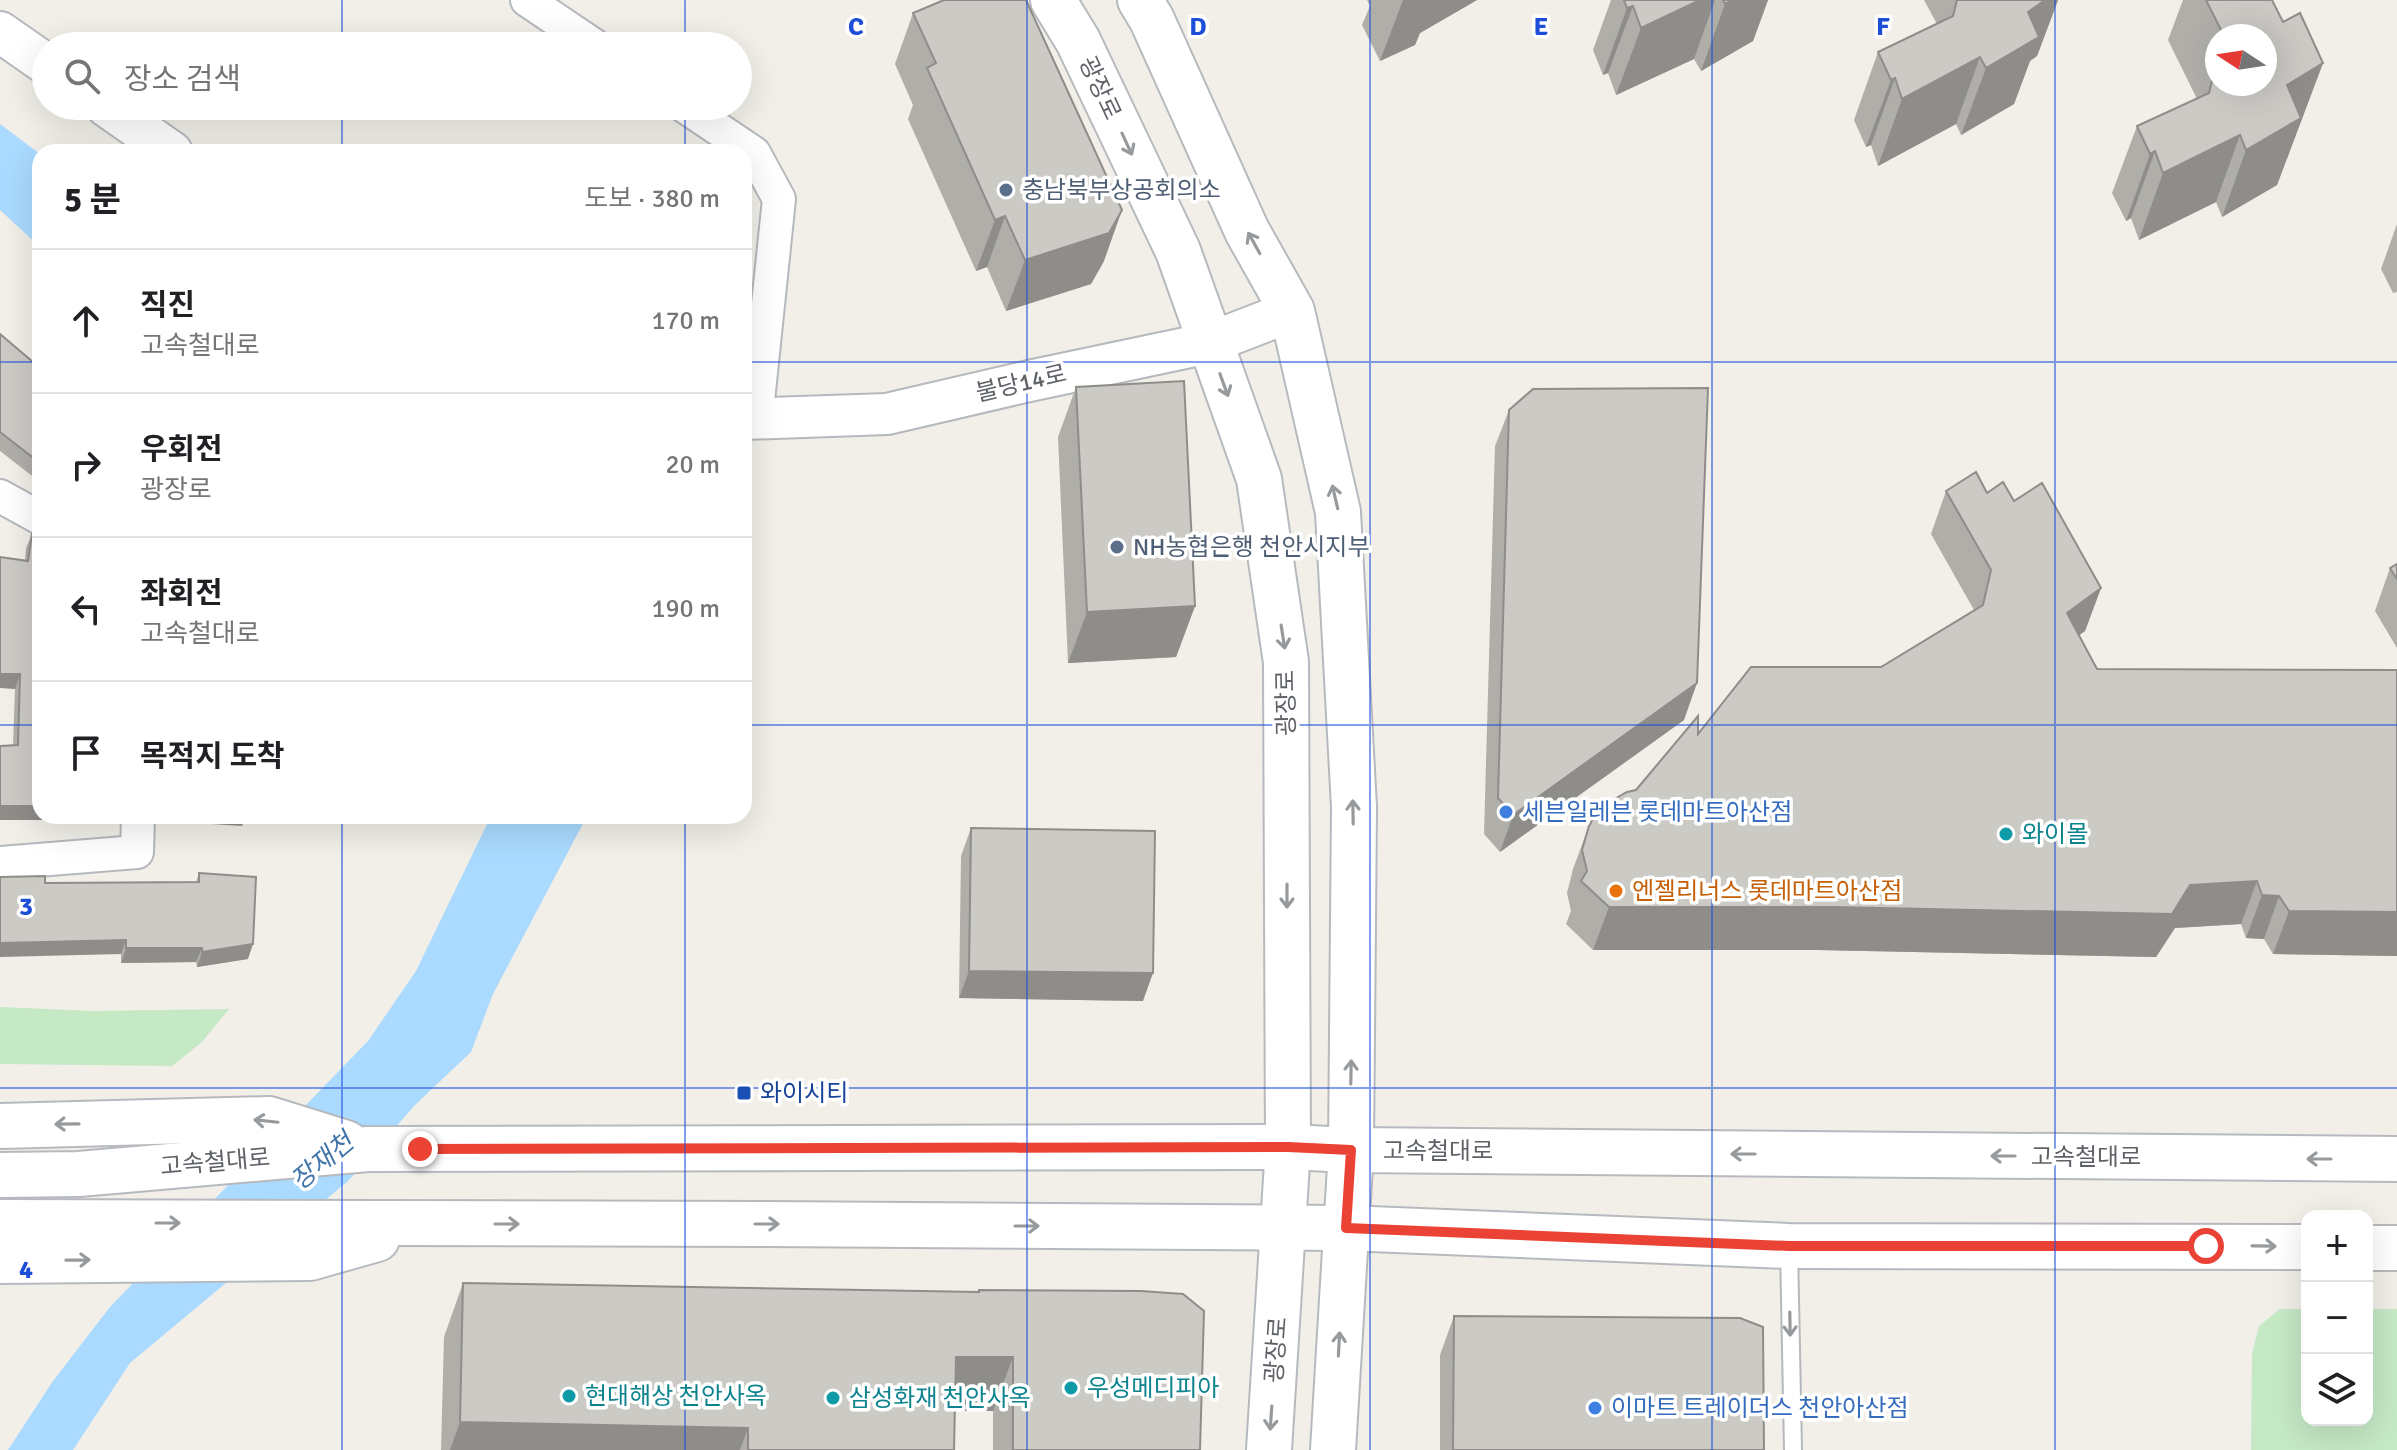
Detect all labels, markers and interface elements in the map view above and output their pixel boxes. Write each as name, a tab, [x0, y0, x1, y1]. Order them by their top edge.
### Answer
text: C	[848, 11, 864, 43]
text: D	[1189, 11, 1207, 43]
text: E	[1534, 11, 1548, 43]
text: F	[1876, 11, 1890, 43]
north arrow	[2205, 24, 2277, 96]
search box	[32, 32, 752, 120]
street label: 광장로	[1072, 52, 1128, 124]
icon: search	[60, 54, 104, 98]
text: 장소 검색	[124, 61, 241, 98]
one-way arrow	[1120, 132, 1135, 156]
place label: 충남북부상공회의소	[1022, 175, 1221, 205]
text: 5 분	[64, 179, 121, 221]
marker: 충남북부상공회의소	[997, 181, 1015, 199]
text: 도보 · 380 m	[584, 183, 720, 215]
one-way arrow	[1245, 231, 1261, 255]
text: 직진	[140, 287, 195, 324]
icon: ahead	[64, 299, 108, 343]
text: 170 m	[651, 305, 720, 337]
text: 고속철대로	[140, 330, 260, 362]
street label: 불당14로	[973, 358, 1069, 408]
one-way arrow	[1218, 372, 1233, 397]
text: 우회전	[140, 431, 223, 468]
icon: right	[64, 443, 108, 487]
text: 20 m	[665, 449, 720, 481]
text: 광장로	[140, 474, 212, 506]
one-way arrow	[1326, 485, 1341, 510]
place label: NH농협은행 천안시지부	[1133, 532, 1370, 562]
marker: NH농협은행 천안시지부	[1108, 538, 1126, 556]
text: 좌회전	[140, 575, 223, 612]
icon: left	[64, 587, 108, 631]
text: 190 m	[651, 593, 720, 625]
text: 고속철대로	[140, 618, 260, 650]
one-way arrow	[1276, 624, 1291, 649]
street label: 광장로	[1270, 670, 1302, 736]
icon: arrive	[64, 731, 108, 775]
text: 목적지 도착	[140, 738, 285, 775]
place label: 세븐일레븐 롯데마트아산점	[1522, 797, 1792, 827]
one-way arrow	[1346, 799, 1361, 826]
marker: 세븐일레븐 롯데마트아산점	[1497, 803, 1515, 821]
place label: 와이몰	[2022, 819, 2088, 849]
marker: 와이몰	[1997, 825, 2015, 843]
place label: 엔젤리너스 롯데마트아산점	[1632, 876, 1902, 906]
one-way arrow	[1279, 882, 1295, 909]
marker: 엔젤리너스 롯데마트아산점	[1607, 882, 1625, 900]
text: 3	[19, 891, 33, 923]
one-way arrow	[1344, 1059, 1359, 1086]
place label: 와이시티	[760, 1078, 848, 1108]
marker: 와이시티	[735, 1084, 753, 1102]
one-way arrow	[253, 1114, 280, 1129]
one-way arrow	[54, 1116, 81, 1132]
water label: 장재천	[285, 1124, 363, 1197]
route end	[402, 1131, 438, 1167]
street label: 고속철대로	[1383, 1136, 1493, 1166]
street label: 고속철대로	[159, 1142, 271, 1182]
street label: 고속철대로	[2031, 1142, 2141, 1172]
one-way arrow	[1730, 1146, 1757, 1161]
one-way arrow	[1990, 1148, 2017, 1164]
one-way arrow	[2306, 1151, 2333, 1166]
map controls	[2301, 1210, 2373, 1426]
button: +	[2301, 1210, 2373, 1282]
one-way arrow	[154, 1216, 181, 1231]
one-way arrow	[493, 1216, 520, 1232]
one-way arrow	[753, 1216, 780, 1232]
one-way arrow	[1013, 1218, 1040, 1234]
route start	[2188, 1228, 2224, 1264]
one-way arrow	[2250, 1239, 2277, 1254]
one-way arrow	[64, 1253, 91, 1268]
text: 4	[19, 1254, 33, 1286]
button: −	[2301, 1282, 2373, 1354]
one-way arrow	[1783, 1310, 1798, 1337]
street label: 광장로	[1259, 1316, 1293, 1384]
one-way arrow	[1332, 1331, 1347, 1358]
button: layers	[2301, 1354, 2373, 1426]
place label: 우성메디피아	[1087, 1373, 1219, 1403]
marker: 우성메디피아	[1062, 1379, 1080, 1397]
place label: 현대해상 천안사옥	[585, 1381, 767, 1411]
place label: 삼성화재 천안사옥	[849, 1383, 1031, 1413]
marker: 현대해상 천안사옥	[560, 1387, 578, 1405]
marker: 삼성화재 천안사옥	[824, 1389, 842, 1407]
place label: 이마트 트레이더스 천안아산점	[1611, 1393, 1909, 1423]
marker: 이마트 트레이더스 천안아산점	[1586, 1399, 1604, 1417]
one-way arrow	[1263, 1404, 1278, 1431]

